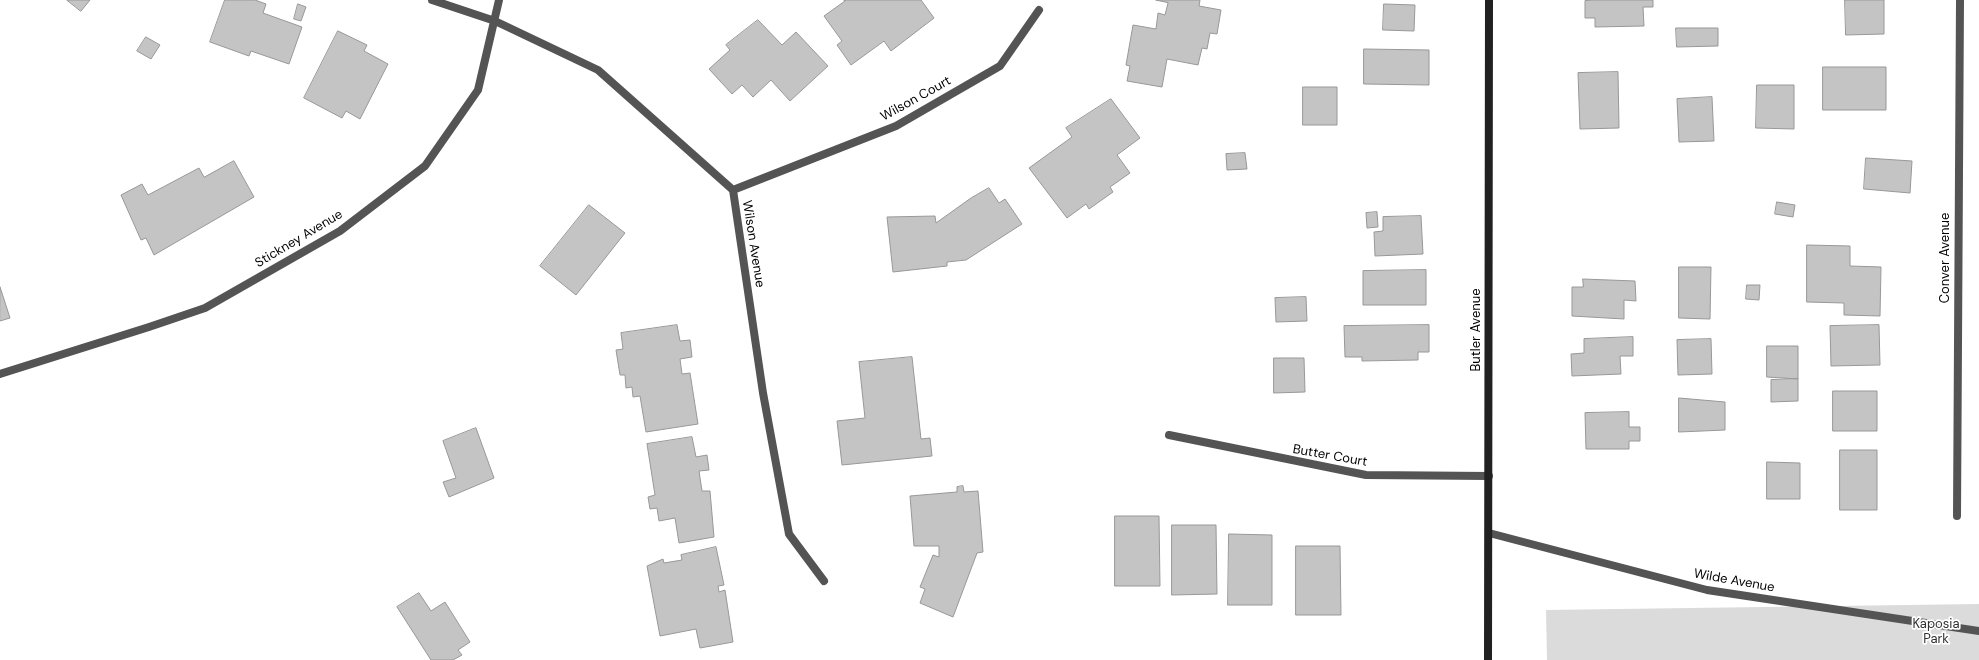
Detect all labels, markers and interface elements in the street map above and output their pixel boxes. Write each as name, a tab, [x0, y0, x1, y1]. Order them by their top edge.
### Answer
street label: Wilson Court	[878, 73, 954, 125]
street label: Wilson Avenue	[738, 199, 768, 289]
street label: Stickney Avenue	[252, 207, 346, 271]
street label: Conver Avenue	[1938, 213, 1954, 303]
street label: Butler Avenue	[1469, 288, 1485, 372]
street label: Butter Court	[1292, 442, 1368, 470]
street label: Wilde Avenue	[1692, 566, 1776, 596]
park label: Kaposia Park	[1913, 617, 1959, 648]

